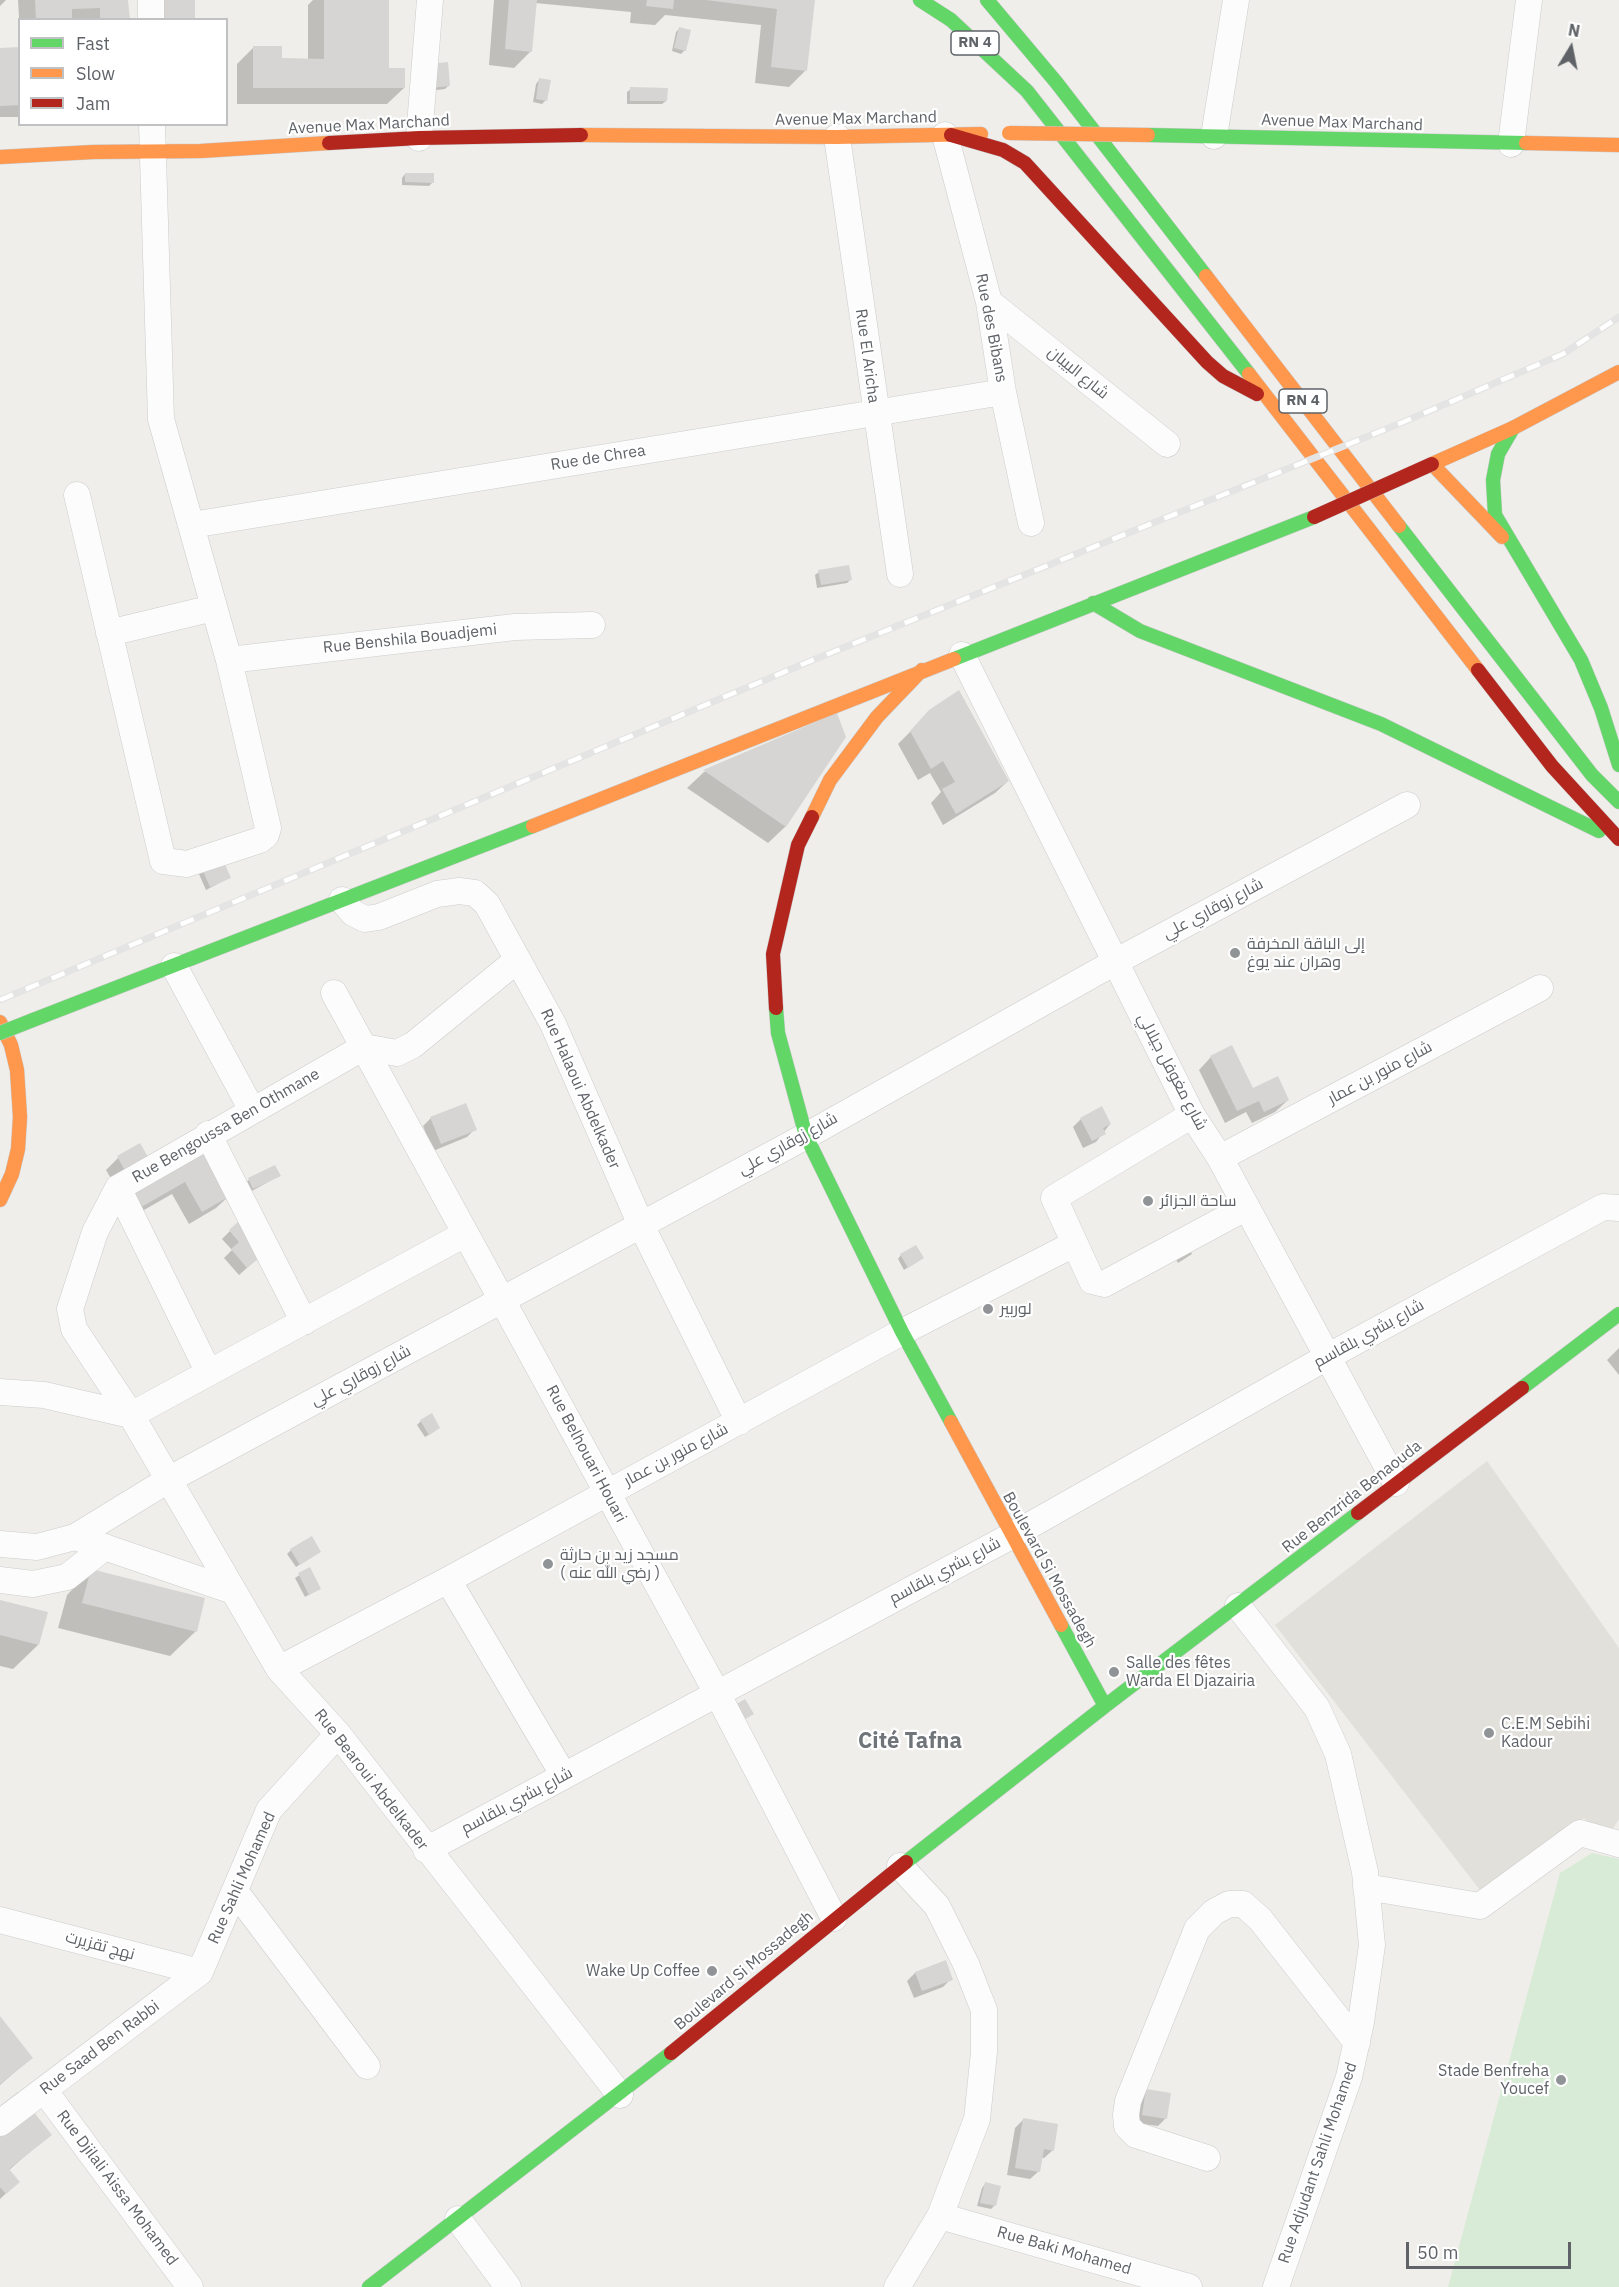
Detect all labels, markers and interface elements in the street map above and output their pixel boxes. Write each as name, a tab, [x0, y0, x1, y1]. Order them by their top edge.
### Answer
legend	[18, 18, 228, 126]
north arrow	[1541, 18, 1601, 78]
text: N	[1567, 19, 1582, 41]
road number: RN 4	[951, 31, 999, 55]
text: Fast	[76, 32, 110, 55]
text: Slow	[76, 62, 115, 85]
text: Jam	[76, 92, 111, 115]
street label: Avenue Max Marchand	[775, 108, 937, 130]
street label: Avenue Max Marchand	[288, 111, 450, 139]
street label: Avenue Max Marchand	[1261, 111, 1423, 135]
street label: Rue des Bibans	[971, 272, 1011, 384]
street label: Rue El Aricha	[851, 308, 883, 404]
street label: شارع البيبان	[1044, 343, 1112, 403]
road number: RN 4	[1279, 389, 1327, 413]
street label: Rue de Chrea	[549, 441, 647, 475]
street label: Rue Benshila Bouadjemi	[322, 620, 498, 658]
street label: شارع زوقاري علي	[1160, 875, 1266, 943]
place label: إلى الباقة المخرفة وهران عند يوغ	[1247, 934, 1365, 972]
marker: إلى الباقة المخرفة وهران عند يوغ	[1228, 946, 1242, 960]
street label: Rue Halaoui Abdelkader	[536, 1006, 624, 1172]
street label: شارع مغوفل جيلالي	[1133, 1010, 1211, 1134]
street label: شارع منور بن عمار	[1325, 1037, 1435, 1109]
street label: Rue Bengoussa Ben Othmane	[129, 1064, 323, 1188]
street label: شارع زوقاري علي	[735, 1109, 841, 1179]
place label: ساحة الجزائر	[1160, 1191, 1236, 1211]
marker: ساحة الجزائر	[1141, 1194, 1155, 1208]
street label: شارع بشري بلقاسم	[1310, 1296, 1428, 1372]
place label: لوربير	[1000, 1299, 1032, 1319]
marker: لوربير	[981, 1302, 995, 1316]
street label: شارع زوقاري علي	[308, 1342, 414, 1410]
street label: Rue Belhouari Houari	[542, 1382, 630, 1526]
street label: شارع منور بن عمار	[621, 1419, 731, 1491]
street label: Rue Benzrida Benaouda	[1278, 1437, 1426, 1557]
street label: Boulevard Si Mossadegh	[998, 1489, 1100, 1651]
street label: شارع بشري بلقاسم	[886, 1534, 1004, 1608]
place label: مسجد زيد بن حارثة ( رضي الله عنه )	[560, 1545, 679, 1583]
marker: مسجد زيد بن حارثة ( رضي الله عنه )	[541, 1557, 555, 1571]
place label: Salle des fêtes Warda El Djazairia	[1126, 1653, 1255, 1691]
marker: Salle des fêtes Warda El Djazairia	[1107, 1665, 1121, 1679]
street label: Rue Bearoui Abdelkader	[310, 1706, 432, 1854]
place label: C.E.M Sebihi Kadour	[1501, 1714, 1590, 1752]
marker: C.E.M Sebihi Kadour	[1482, 1726, 1496, 1740]
district label: Cité Tafna	[858, 1729, 962, 1755]
street label: شارع بشري بلقاسم	[458, 1764, 576, 1838]
street label: Rue Sahli Mohamed	[204, 1809, 280, 1947]
street label: Boulevard Si Mossadegh	[671, 1907, 817, 2035]
street label: نهج تقزيرت	[63, 1928, 137, 1964]
place label: Wake Up Coffee	[586, 1961, 700, 1981]
marker: Wake Up Coffee	[705, 1964, 719, 1978]
street label: Rue Saad Ben Rabbi	[36, 1997, 164, 2099]
street label: Rue Adjudant Sahli Mohamed	[1274, 2060, 1362, 2266]
place label: Stade Benfreha Youcef	[1438, 2061, 1549, 2099]
marker: Stade Benfreha Youcef	[1554, 2073, 1568, 2087]
street label: Rue Djilali Aissa Mohamed	[52, 2107, 182, 2269]
street label: Rue Baki Mohamed	[995, 2223, 1133, 2279]
scale bar	[1409, 2230, 1574, 2268]
text: 50 m	[1417, 2241, 1459, 2264]

